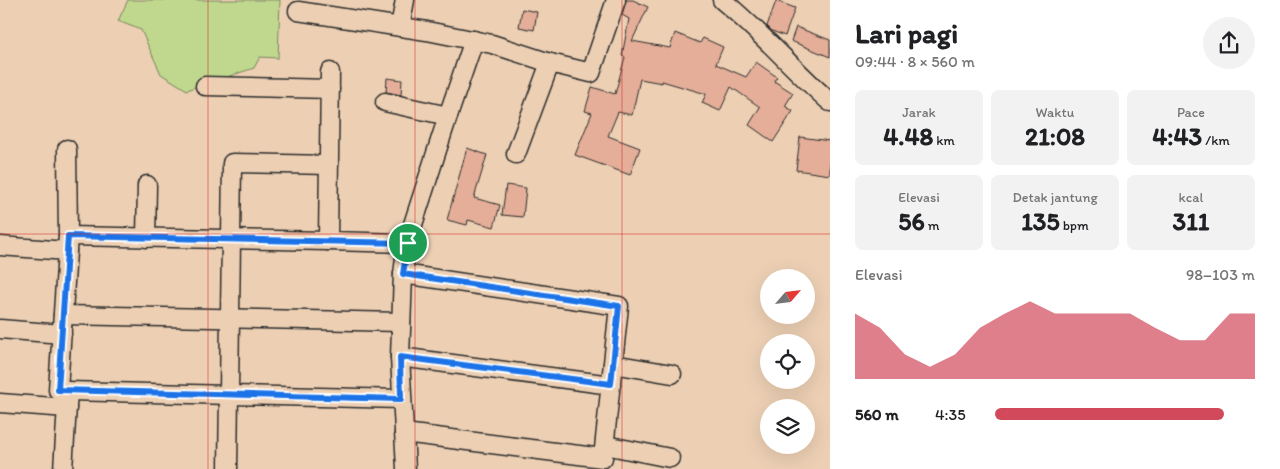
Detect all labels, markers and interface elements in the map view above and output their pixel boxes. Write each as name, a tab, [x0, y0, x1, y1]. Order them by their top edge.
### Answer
text: Lari pagi	[855, 16, 958, 50]
button: share	[1203, 17, 1255, 69]
text: 09:44 · 8 × 560 m	[855, 52, 975, 71]
text: Jarak	[902, 104, 936, 121]
text: Waktu	[1036, 104, 1074, 121]
text: Pace	[1177, 104, 1205, 121]
text: 4.48	[883, 121, 933, 151]
text: 21:08	[1025, 121, 1085, 151]
text: 4:43	[1152, 121, 1202, 151]
text: km	[933, 132, 955, 149]
text: /km	[1202, 132, 1230, 149]
text: Elevasi	[898, 189, 940, 206]
text: Detak jantung	[1012, 189, 1098, 206]
text: kcal	[1179, 189, 1203, 206]
text: 56	[898, 206, 925, 236]
text: 135	[1021, 206, 1060, 236]
text: 311	[1173, 206, 1209, 236]
text: m	[925, 217, 940, 234]
text: bpm	[1060, 217, 1089, 234]
pin	[387, 222, 429, 264]
icon: arrive	[394, 229, 422, 257]
text: Elevasi	[855, 265, 903, 284]
text: 98–103 m	[1186, 265, 1255, 284]
north arrow	[760, 269, 815, 324]
map controls	[760, 269, 815, 454]
button: locate	[760, 334, 815, 389]
button: layers	[760, 399, 815, 454]
text: 560 m	[855, 405, 899, 424]
text: 4:35	[935, 405, 966, 424]

